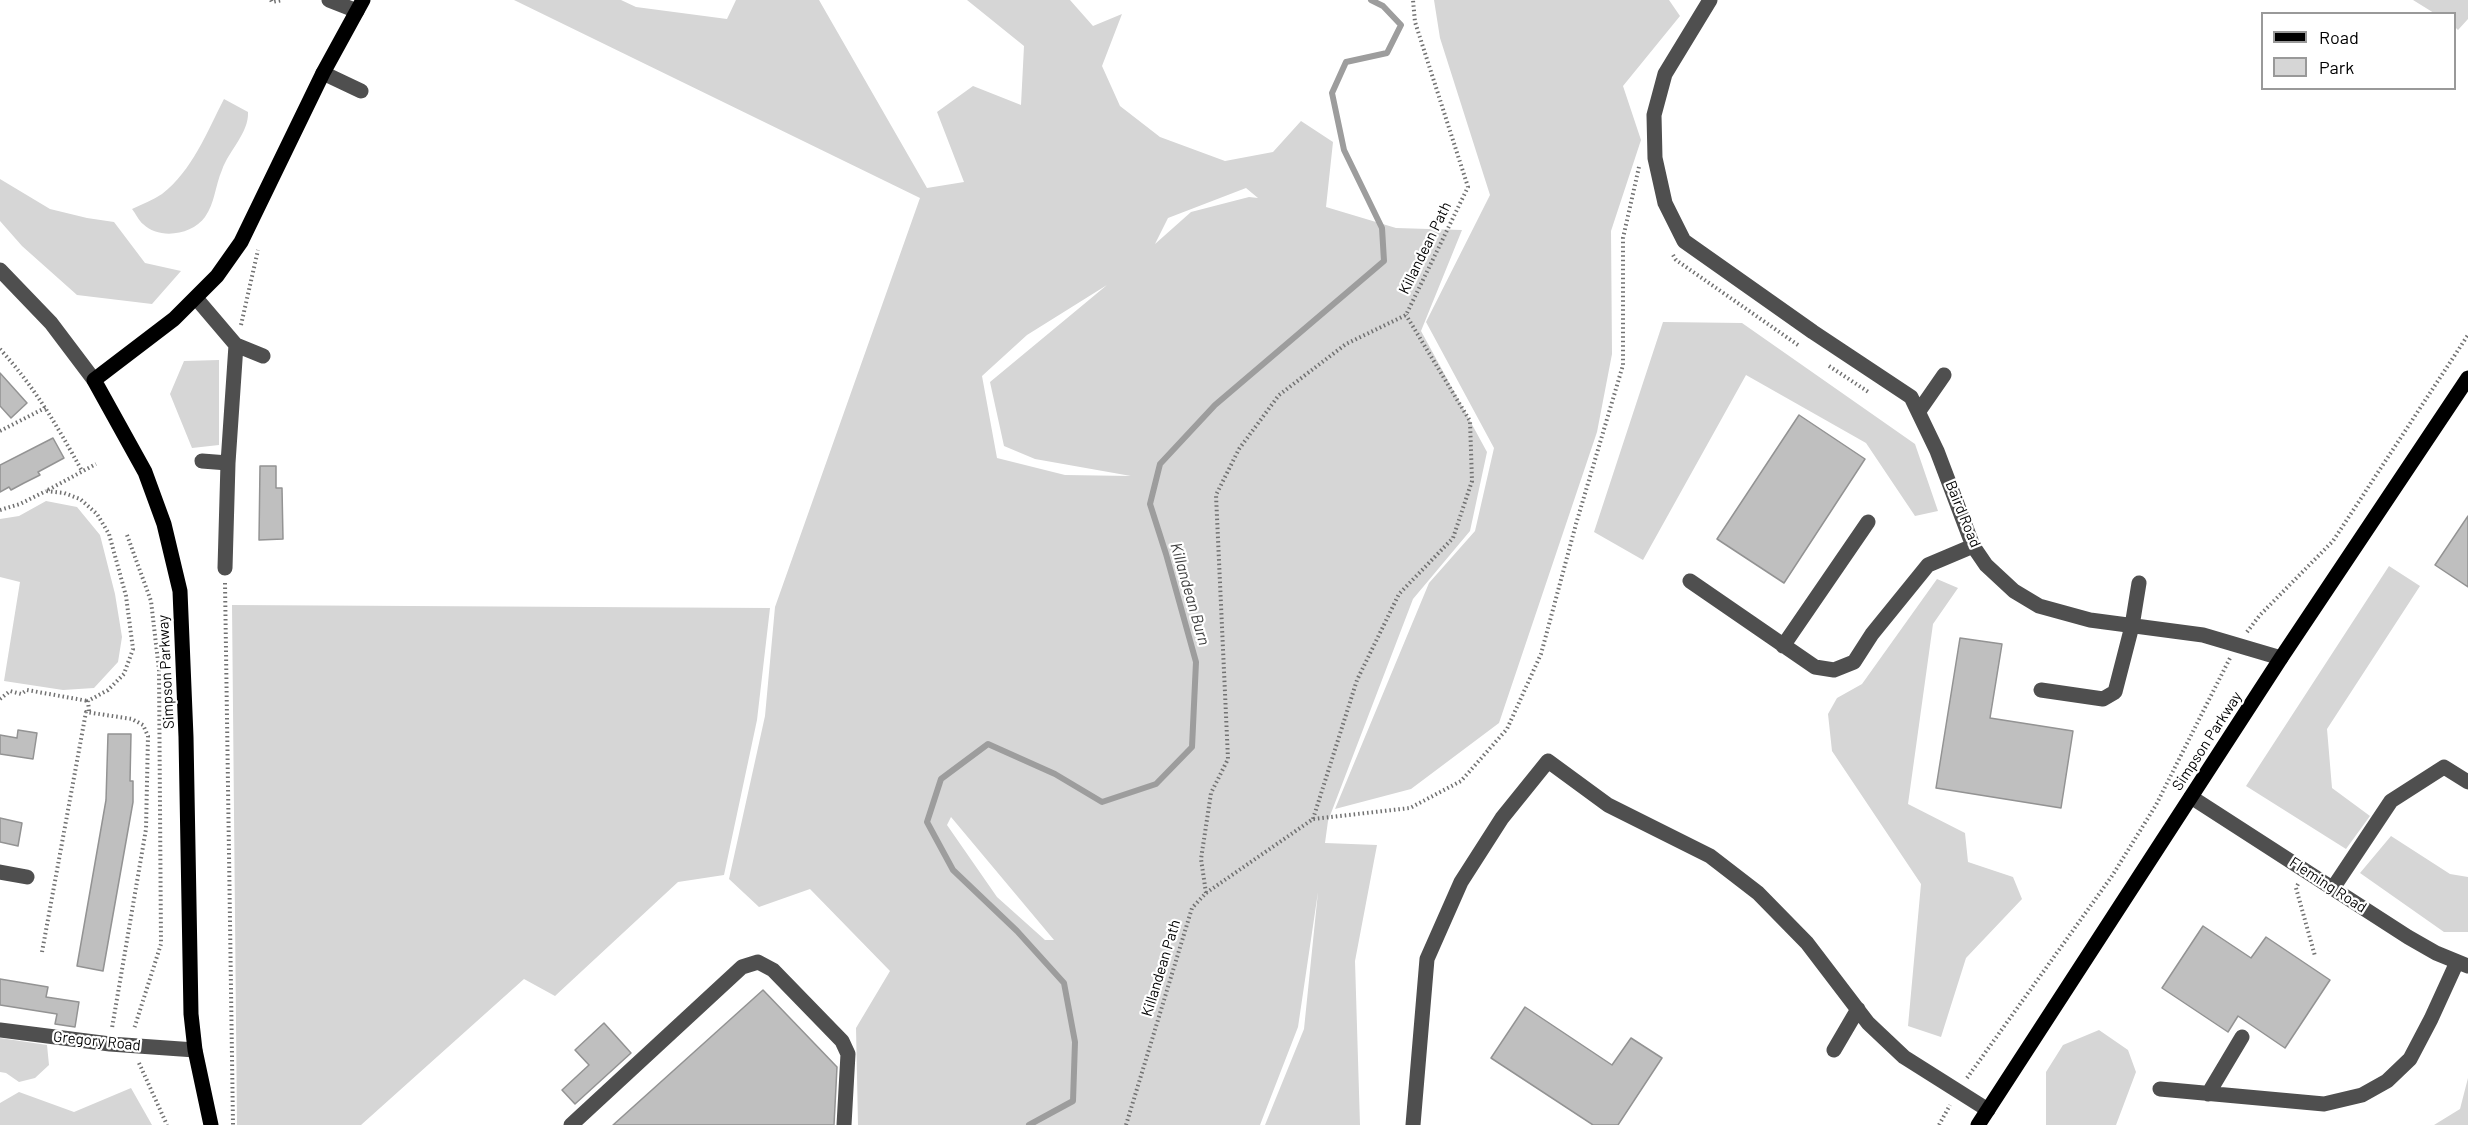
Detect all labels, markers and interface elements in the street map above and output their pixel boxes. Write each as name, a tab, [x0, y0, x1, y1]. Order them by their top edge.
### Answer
legend	[2261, 12, 2456, 90]
text: Road	[2319, 26, 2359, 48]
text: Park	[2319, 56, 2354, 78]
street label: Killandean Path	[1395, 199, 1455, 297]
street label: Baird Road	[1941, 478, 1985, 550]
water label: Killandean Burn	[1166, 540, 1214, 648]
street label: Simpson Parkway	[154, 614, 178, 730]
street label: Simpson Parkway	[2168, 688, 2246, 794]
street label: Fleming Road	[2286, 853, 2370, 917]
street label: Killandean Path	[1138, 917, 1184, 1019]
street label: Gregory Road	[52, 1027, 142, 1055]

